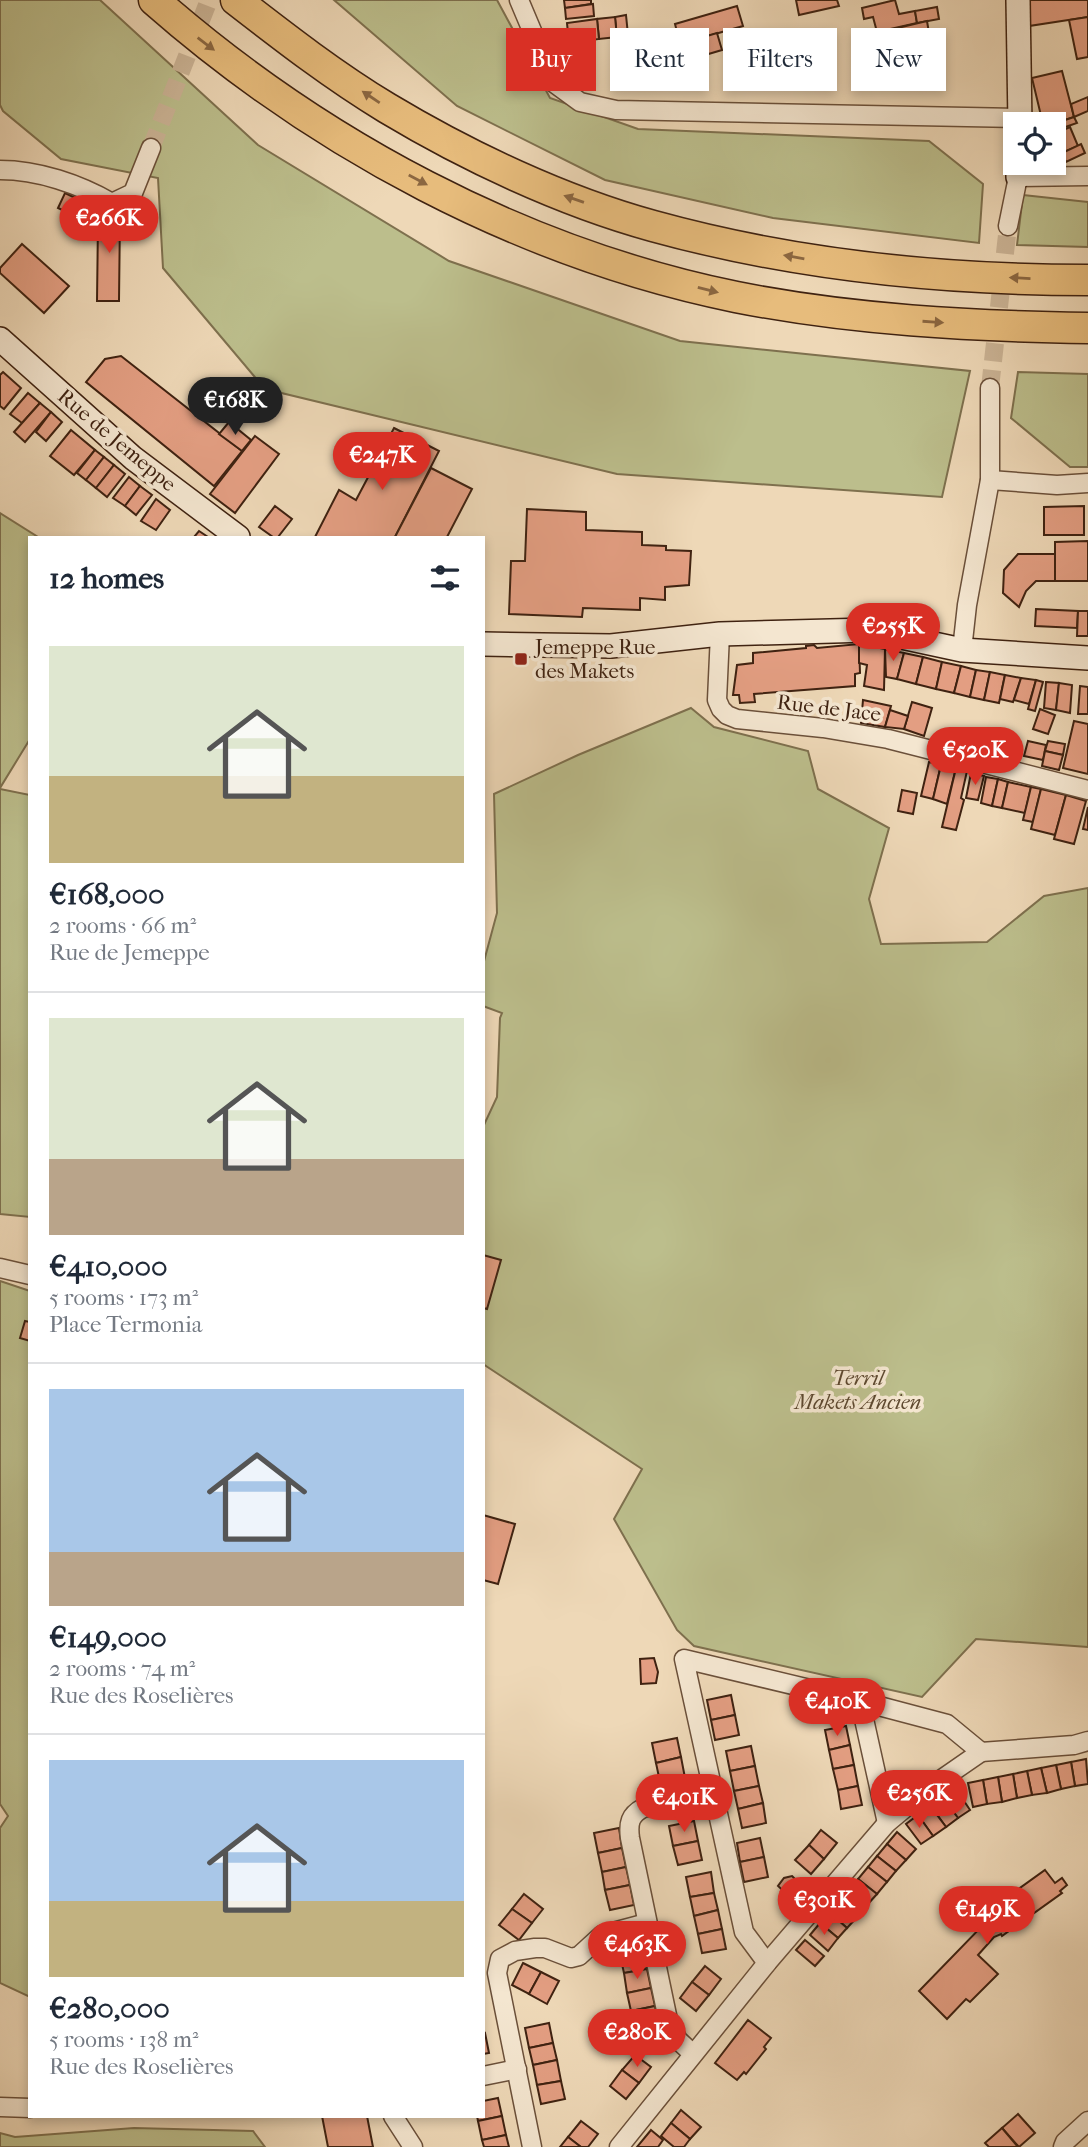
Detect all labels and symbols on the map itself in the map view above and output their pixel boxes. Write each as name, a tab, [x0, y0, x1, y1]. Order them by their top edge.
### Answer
one-way arrow	[197, 37, 216, 51]
one-way arrow	[362, 90, 380, 104]
one-way arrow	[408, 175, 428, 186]
one-way arrow	[563, 193, 584, 204]
pin: €266K	[60, 196, 158, 255]
one-way arrow	[783, 251, 805, 262]
one-way arrow	[1009, 273, 1031, 284]
one-way arrow	[697, 285, 719, 296]
one-way arrow	[922, 317, 944, 328]
pin: €168K	[186, 378, 284, 437]
street label: Rue de Jemeppe	[53, 384, 181, 496]
pin: €247K	[333, 433, 431, 492]
pin: €255K	[844, 604, 942, 663]
place label: Jemeppe Rue des Makets	[533, 635, 655, 683]
marker: Jemeppe Rue des Makets	[513, 651, 529, 667]
street label: Rue de Jace	[776, 690, 882, 726]
pin: €520K	[926, 728, 1024, 787]
park label: Terril Makets Ancien	[793, 1366, 922, 1414]
pin: €410K	[788, 1678, 886, 1738]
pin: €256K	[870, 1770, 968, 1830]
pin: €401K	[635, 1774, 733, 1834]
pin: €301K	[775, 1878, 873, 1937]
pin: €149K	[938, 1886, 1036, 1946]
pin: €463K	[588, 1922, 686, 1981]
pin: €280K	[588, 2010, 686, 2069]

